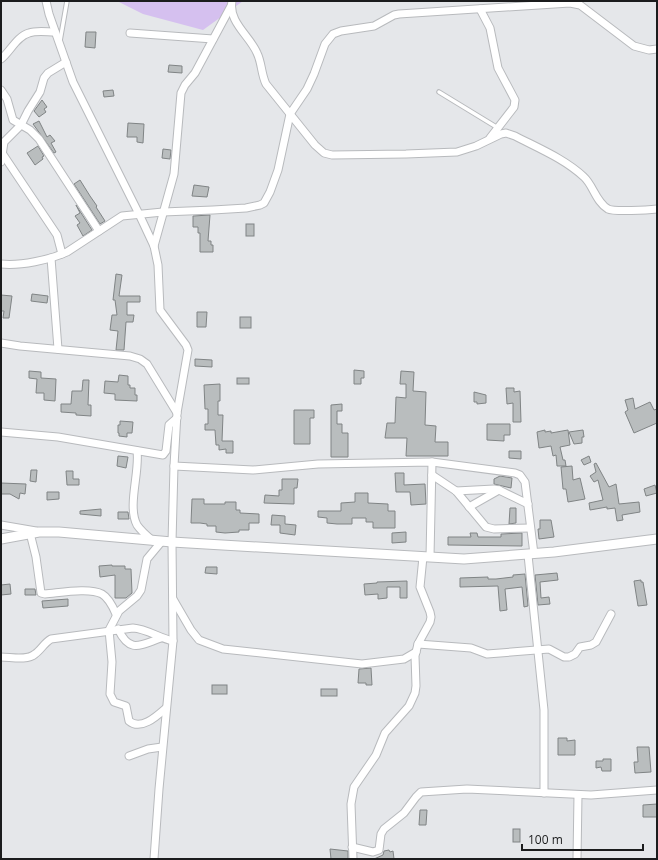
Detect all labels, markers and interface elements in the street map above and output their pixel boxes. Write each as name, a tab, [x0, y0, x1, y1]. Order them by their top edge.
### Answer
scale bar	[522, 826, 643, 852]
text: 100 m	[528, 831, 563, 848]

